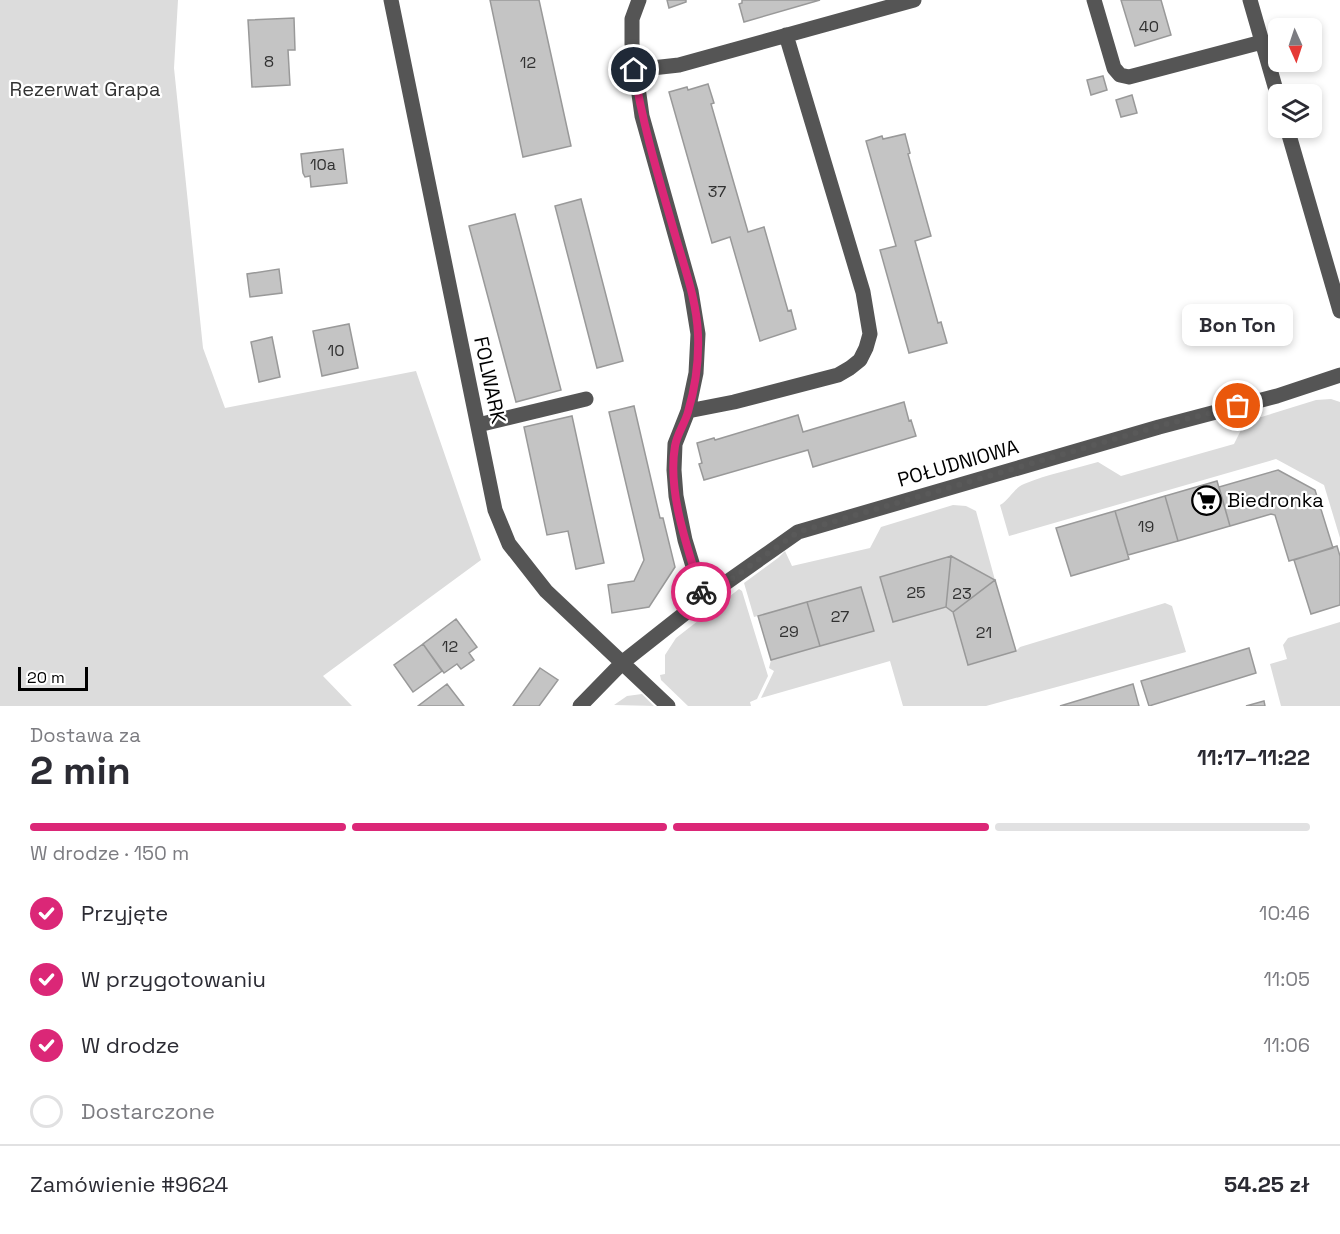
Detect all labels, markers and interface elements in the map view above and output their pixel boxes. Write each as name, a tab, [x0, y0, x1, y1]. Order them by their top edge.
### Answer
house number: 40	[1139, 16, 1159, 37]
north arrow	[1268, 18, 1322, 72]
map controls	[1268, 18, 1322, 138]
pin	[608, 44, 659, 95]
house number: 8	[264, 51, 274, 72]
house number: 12	[520, 52, 536, 73]
icon: home	[617, 53, 650, 86]
park label: Rezerwat Grapa	[10, 76, 160, 102]
button: layers	[1268, 84, 1322, 138]
house number: 10a	[310, 154, 336, 175]
house number: 37	[708, 181, 726, 202]
callout: Bon Ton	[1182, 304, 1294, 346]
text: Bon Ton	[1199, 312, 1276, 338]
street label: FOLWARK	[468, 334, 512, 426]
house number: 10	[328, 340, 344, 361]
pin	[1212, 380, 1263, 431]
icon: bag	[1221, 389, 1254, 422]
street label: POŁUDNIOWA	[895, 433, 1022, 493]
supermarket icon: Biedronka	[1190, 484, 1222, 516]
place label: Biedronka	[1227, 487, 1324, 513]
house number: 19	[1138, 516, 1154, 537]
courier	[671, 562, 731, 622]
icon: bike	[685, 576, 718, 609]
house number: 25	[906, 582, 926, 603]
house number: 23	[952, 583, 972, 604]
house number: 27	[831, 606, 849, 627]
house number: 29	[779, 621, 799, 642]
house number: 21	[976, 622, 992, 643]
house number: 12	[442, 636, 458, 657]
scale bar	[18, 664, 88, 692]
text: 20 m	[27, 667, 65, 688]
text: Dostawa za	[30, 722, 141, 748]
text: 11:17–11:22	[1197, 743, 1310, 771]
text: 2 min	[30, 746, 131, 795]
text: W drodze · 150 m	[30, 840, 189, 866]
icon: check	[30, 897, 63, 930]
text: Przyjęte	[81, 899, 168, 927]
text: 10:46	[1259, 900, 1310, 926]
icon: check	[30, 963, 63, 996]
text: W przygotowaniu	[81, 965, 266, 993]
text: 11:05	[1263, 966, 1310, 992]
icon: check	[30, 1029, 63, 1062]
text: W drodze	[81, 1031, 180, 1059]
text: 11:06	[1263, 1032, 1310, 1058]
text: Dostarczone	[81, 1097, 215, 1125]
text: Zamówienie #9624	[30, 1170, 228, 1198]
text: 54.25 zł	[1224, 1170, 1310, 1198]

